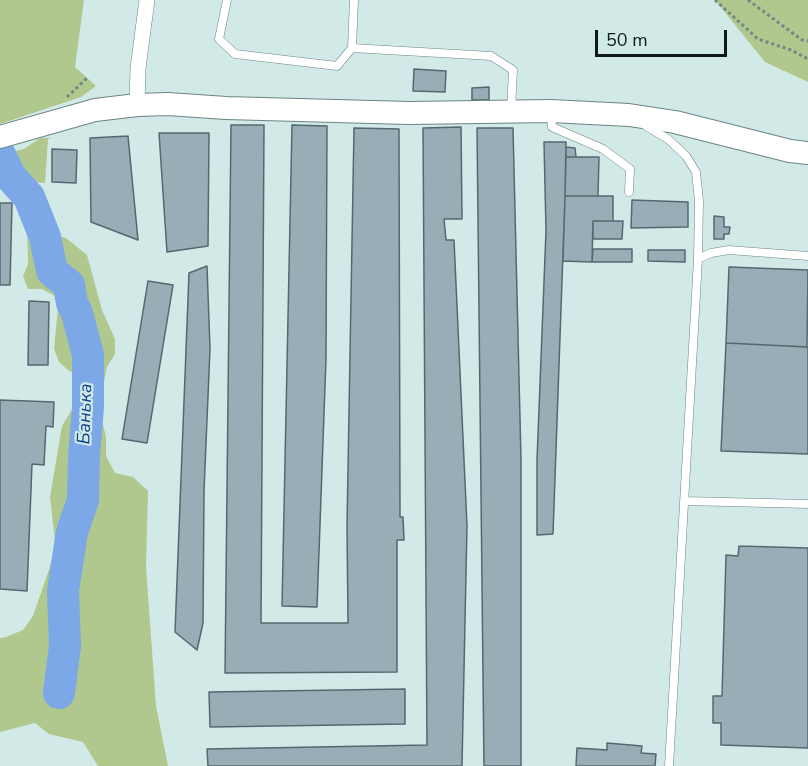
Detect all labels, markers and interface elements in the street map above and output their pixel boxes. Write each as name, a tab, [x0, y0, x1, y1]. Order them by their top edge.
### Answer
scale bar	[598, 18, 730, 56]
text: 50 m	[606, 28, 648, 52]
water label: Банька	[74, 383, 98, 445]

